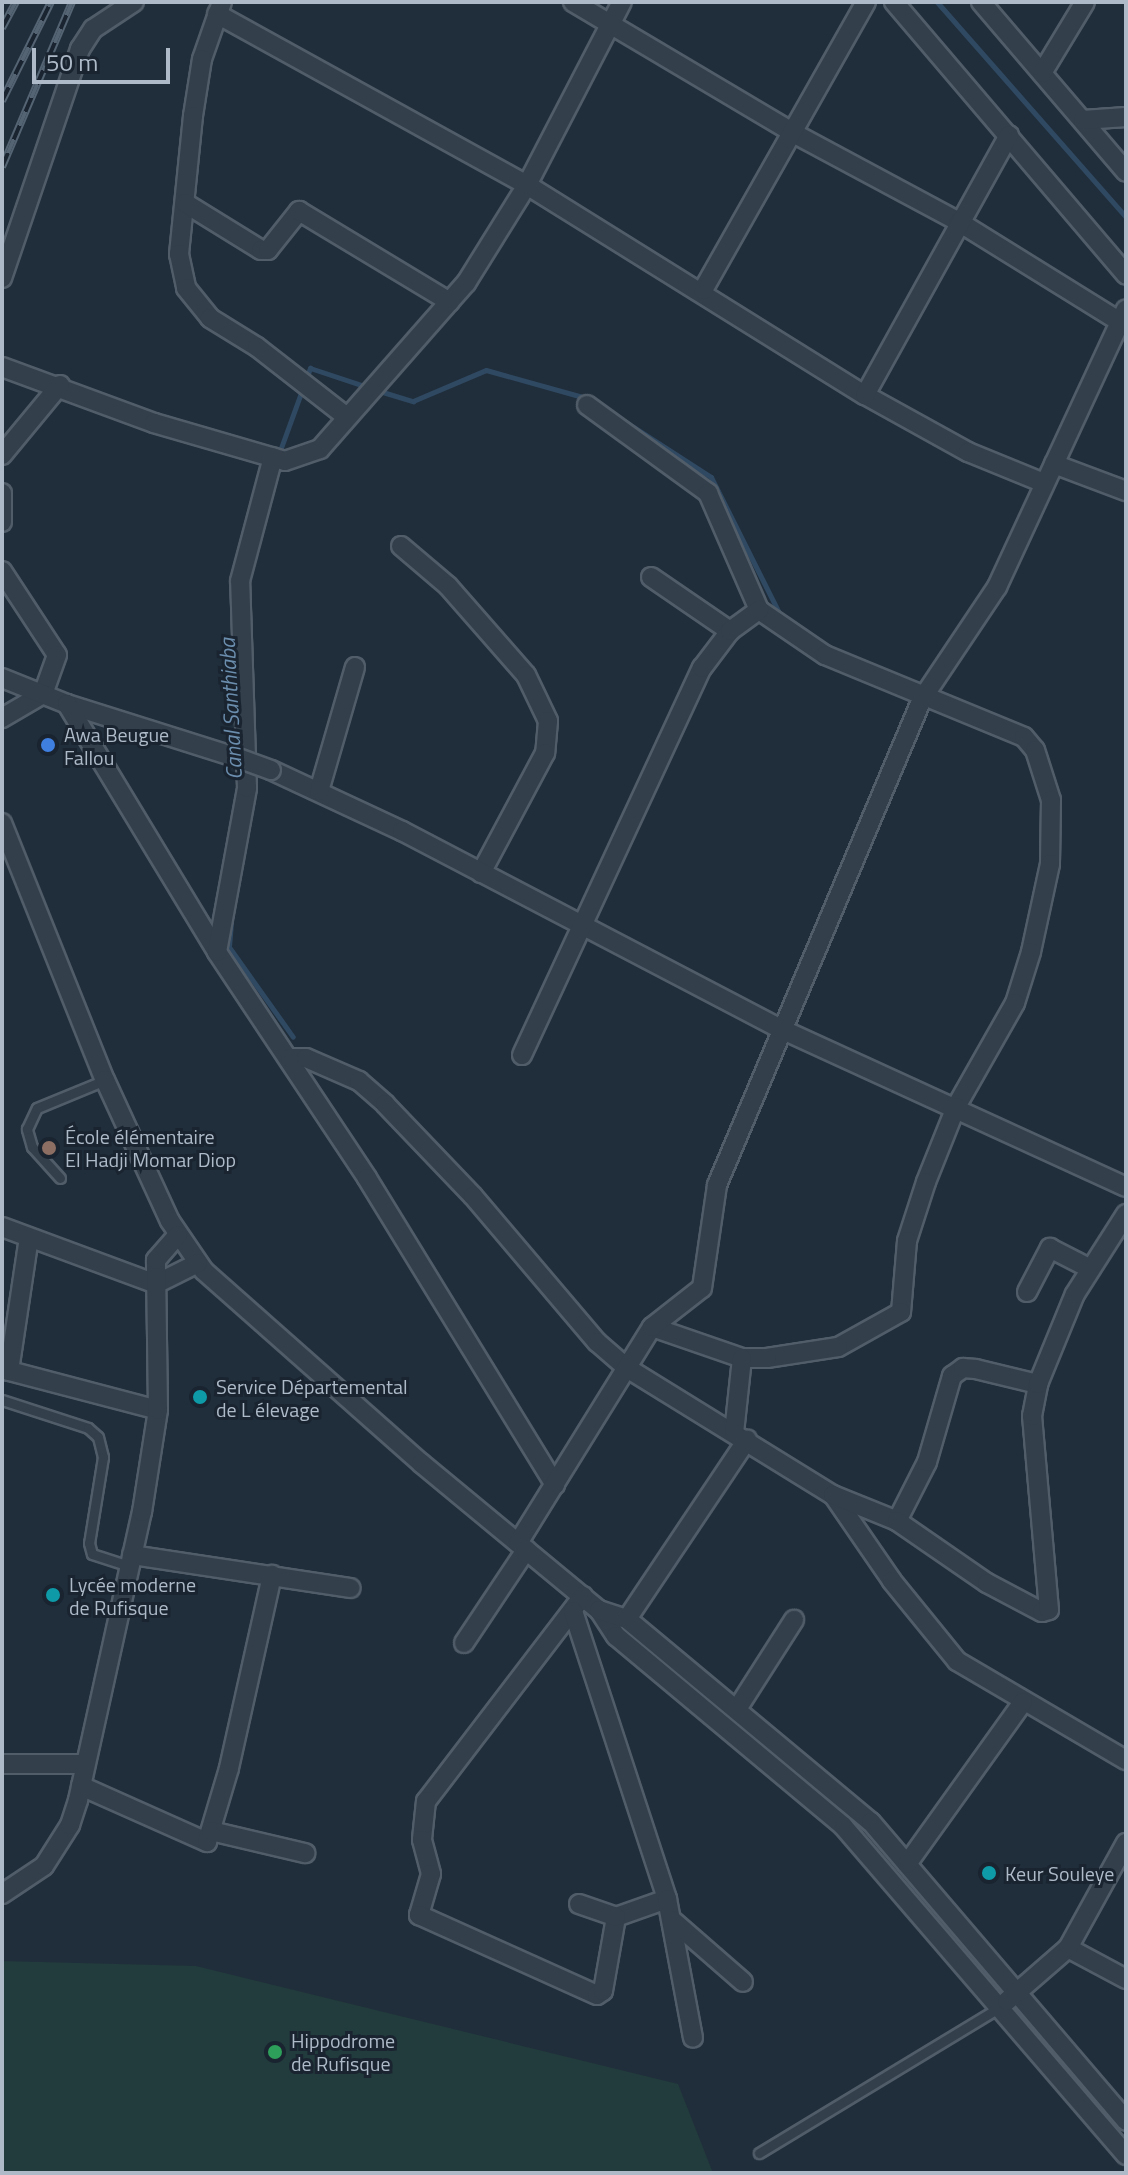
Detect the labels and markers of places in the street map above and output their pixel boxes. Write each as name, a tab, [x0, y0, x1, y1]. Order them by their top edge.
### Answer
place label: Awa Beugue Fallou	[64, 722, 169, 769]
marker: Awa Beugue Fallou	[39, 736, 57, 754]
place label: École élémentaire El Hadji Momar Diop	[65, 1124, 236, 1171]
marker: École élémentaire El Hadji Momar Diop	[40, 1139, 58, 1157]
place label: Service Départemental de L élevage	[216, 1374, 408, 1421]
marker: Service Départemental de L élevage	[191, 1388, 209, 1406]
place label: Lycée moderne de Rufisque	[69, 1572, 196, 1619]
marker: Lycée moderne de Rufisque	[44, 1586, 62, 1604]
place label: Keur Souleye	[1005, 1861, 1114, 1885]
marker: Keur Souleye	[980, 1864, 998, 1882]
place label: Hippodrome de Rufisque	[291, 2028, 395, 2075]
marker: Hippodrome de Rufisque	[266, 2043, 284, 2061]

